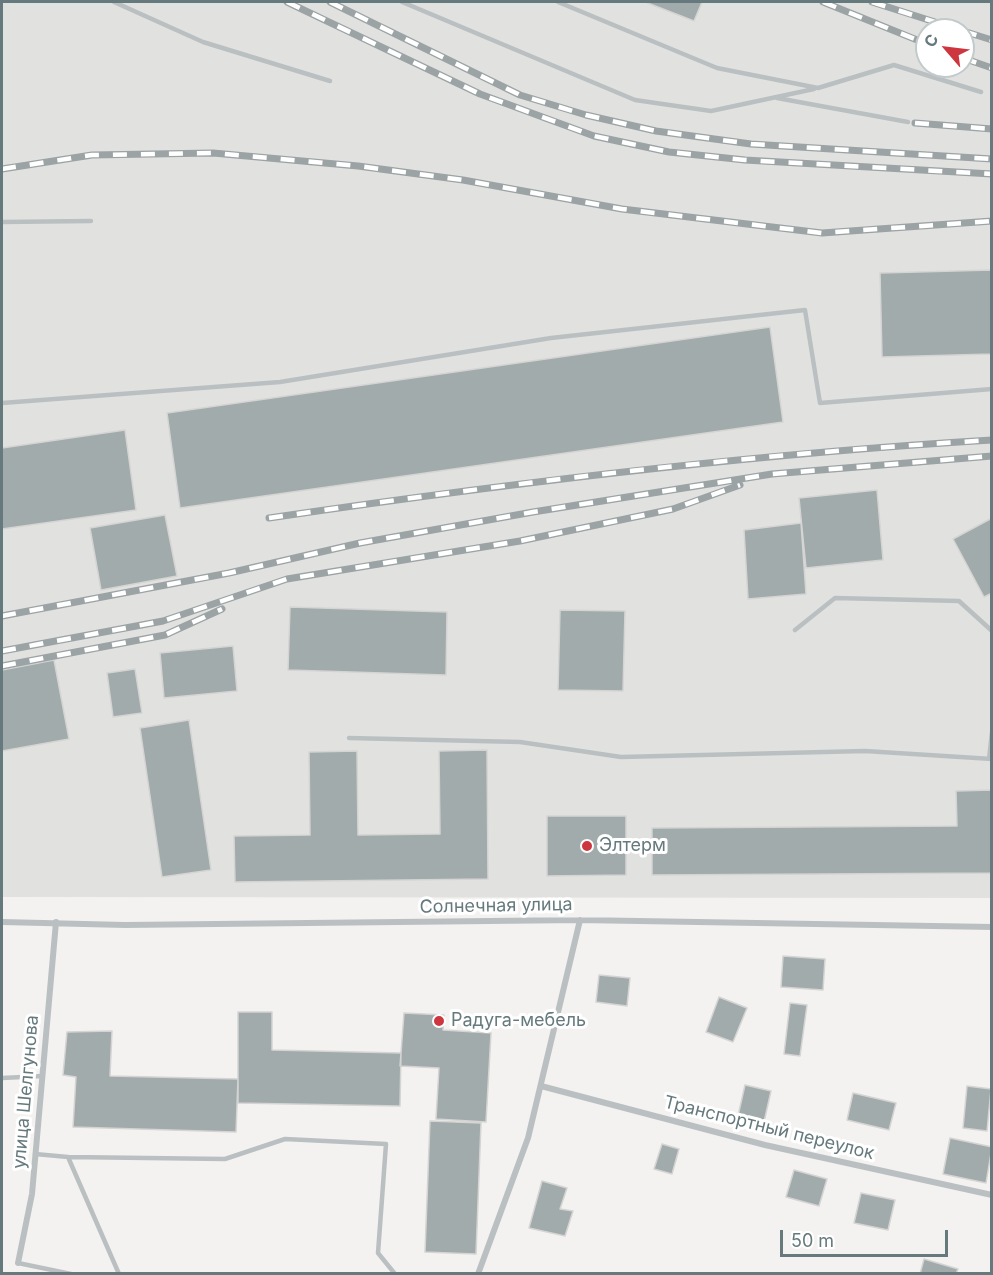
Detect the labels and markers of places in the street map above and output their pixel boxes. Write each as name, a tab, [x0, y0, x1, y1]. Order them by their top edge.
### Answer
place label: Элтерм	[599, 835, 666, 857]
marker: Элтерм	[580, 839, 594, 853]
place label: Радуга-мебель	[451, 1010, 586, 1032]
marker: Радуга-мебель	[432, 1014, 446, 1028]

